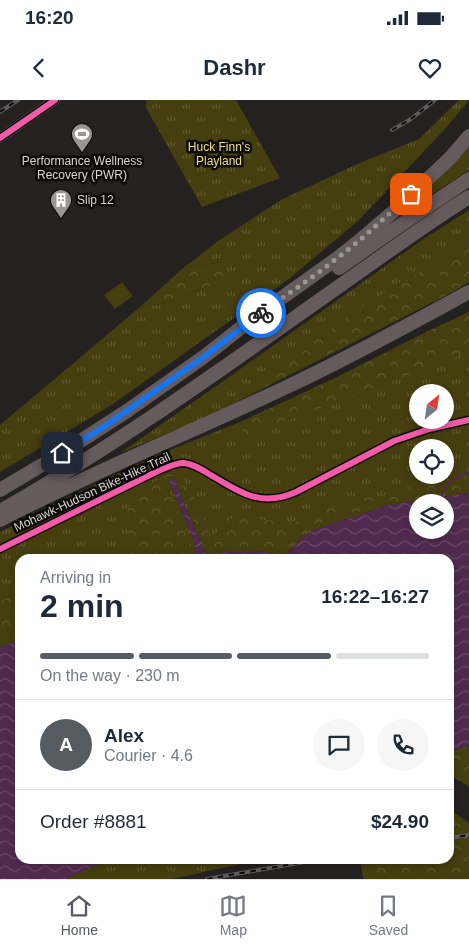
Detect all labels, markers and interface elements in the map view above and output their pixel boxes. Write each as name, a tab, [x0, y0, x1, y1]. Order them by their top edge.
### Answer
text: 16:20	[25, 7, 74, 28]
icon: back	[25, 54, 53, 82]
icon: heart	[416, 54, 444, 82]
text: Dashr	[203, 55, 266, 80]
sports icon: Performance Wellness Recovery (PWR)	[70, 122, 94, 153]
park label: Huck Finn's Playland	[188, 140, 250, 168]
place label: Performance Wellness Recovery (PWR)	[22, 154, 142, 182]
pin	[390, 173, 432, 215]
icon: bag	[397, 180, 425, 208]
building icon: Slip 12	[49, 188, 73, 219]
place label: Slip 12	[77, 193, 114, 207]
courier	[236, 288, 286, 338]
icon: bike	[247, 299, 275, 327]
north arrow	[409, 384, 454, 429]
map controls	[409, 384, 454, 539]
pin	[41, 432, 83, 474]
icon: home	[48, 439, 76, 467]
button: locate	[409, 439, 454, 484]
street label: Mohawk-Hudson Bike-Hike Trail	[12, 450, 172, 534]
button: layers	[409, 494, 454, 539]
text: Arriving in	[40, 569, 111, 586]
text: 16:22–16:27	[321, 586, 429, 607]
text: 2 min	[40, 588, 124, 624]
text: On the way · 230 m	[40, 667, 180, 684]
button: chat	[313, 719, 365, 771]
button: phone	[377, 719, 429, 771]
text: Alex	[104, 725, 144, 746]
text: A	[59, 734, 73, 755]
text: Courier · 4.6	[104, 747, 193, 764]
text: Order #8881	[40, 811, 147, 832]
text: $24.90	[371, 811, 429, 832]
tab: Home	[61, 892, 98, 938]
tab: Map	[219, 892, 247, 938]
tab: Saved	[369, 892, 408, 938]

